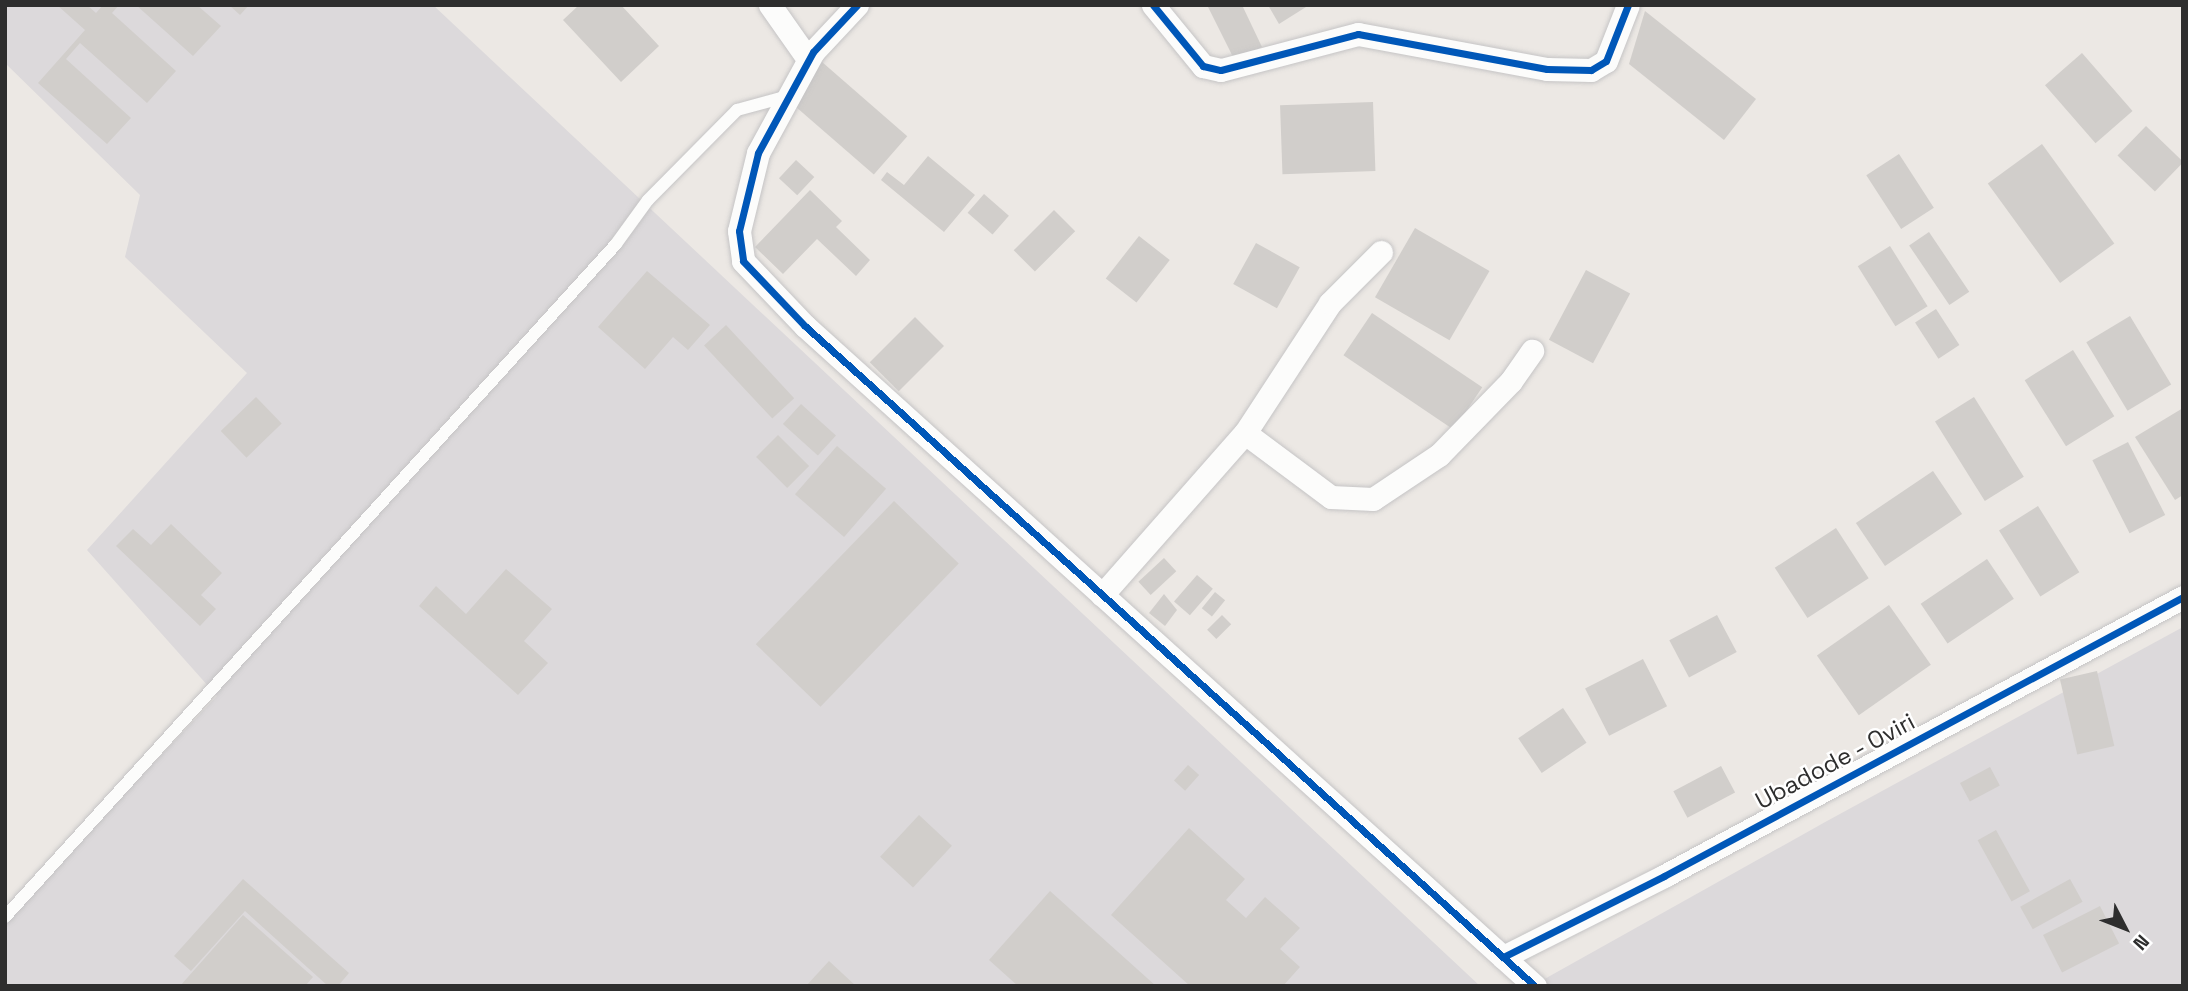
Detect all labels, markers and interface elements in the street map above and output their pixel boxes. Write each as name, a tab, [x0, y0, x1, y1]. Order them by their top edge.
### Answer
street label: Ubadode - Oviri	[1750, 707, 1920, 815]
north arrow	[2090, 893, 2160, 963]
text: N	[2127, 929, 2155, 955]

